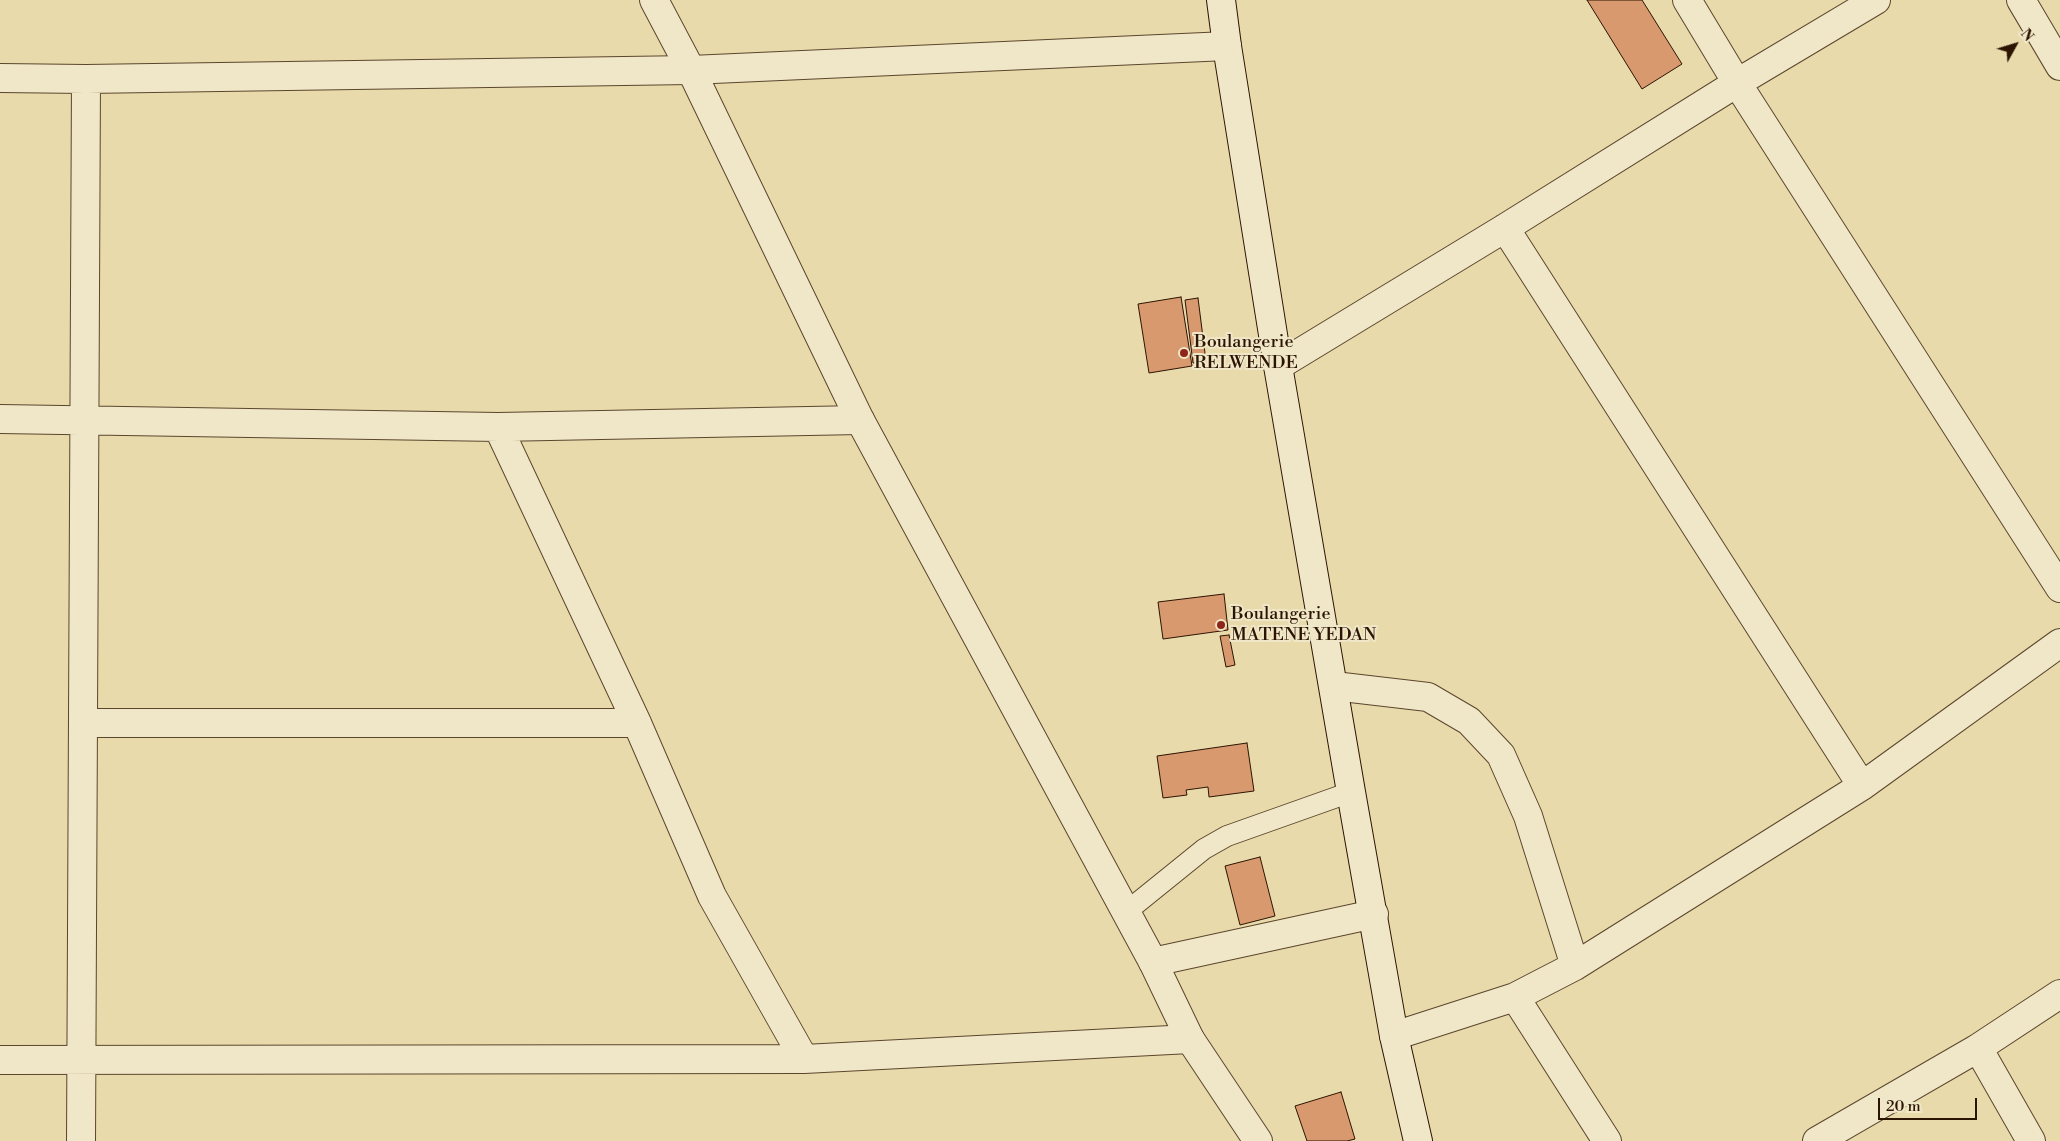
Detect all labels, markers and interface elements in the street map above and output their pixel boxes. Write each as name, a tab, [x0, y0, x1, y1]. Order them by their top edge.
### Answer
north arrow	[1990, 20, 2040, 70]
text: N	[2016, 26, 2037, 46]
place label: Boulangerie RELWENDE	[1194, 332, 1298, 374]
marker: Boulangerie RELWENDE	[1178, 347, 1190, 359]
place label: Boulangerie MATENE YEDAN	[1231, 604, 1376, 646]
marker: Boulangerie MATENE YEDAN	[1215, 619, 1227, 631]
scale bar	[1880, 1088, 1979, 1120]
text: 20 m	[1886, 1097, 1921, 1116]

